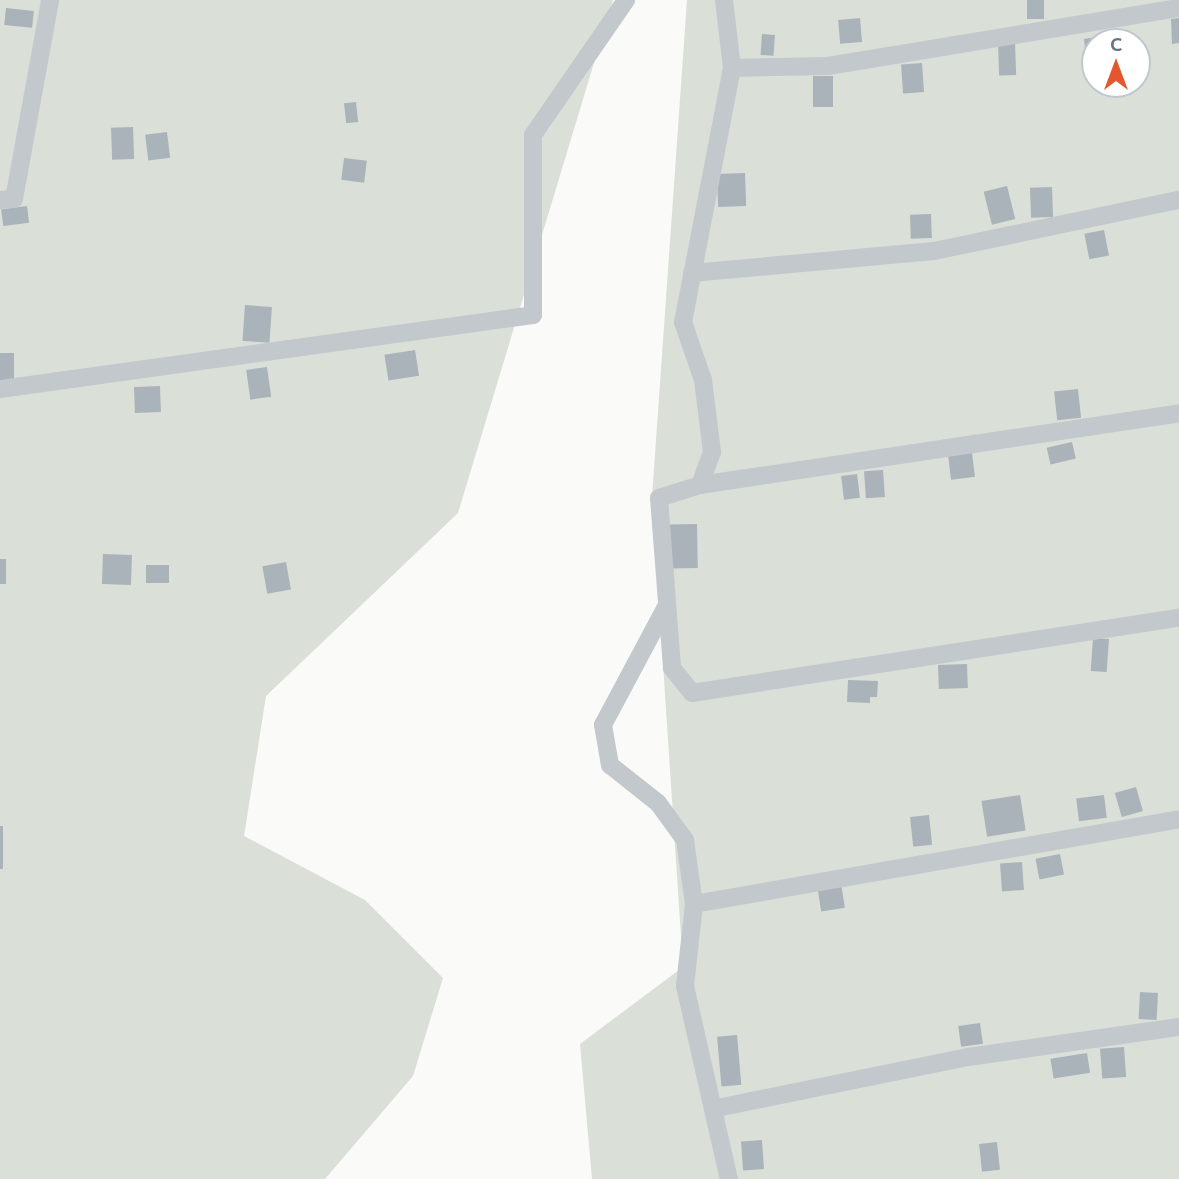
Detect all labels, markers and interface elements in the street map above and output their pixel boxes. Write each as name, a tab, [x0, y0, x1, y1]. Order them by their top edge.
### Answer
north arrow	[1081, 28, 1151, 98]
text: С	[1110, 33, 1122, 55]

